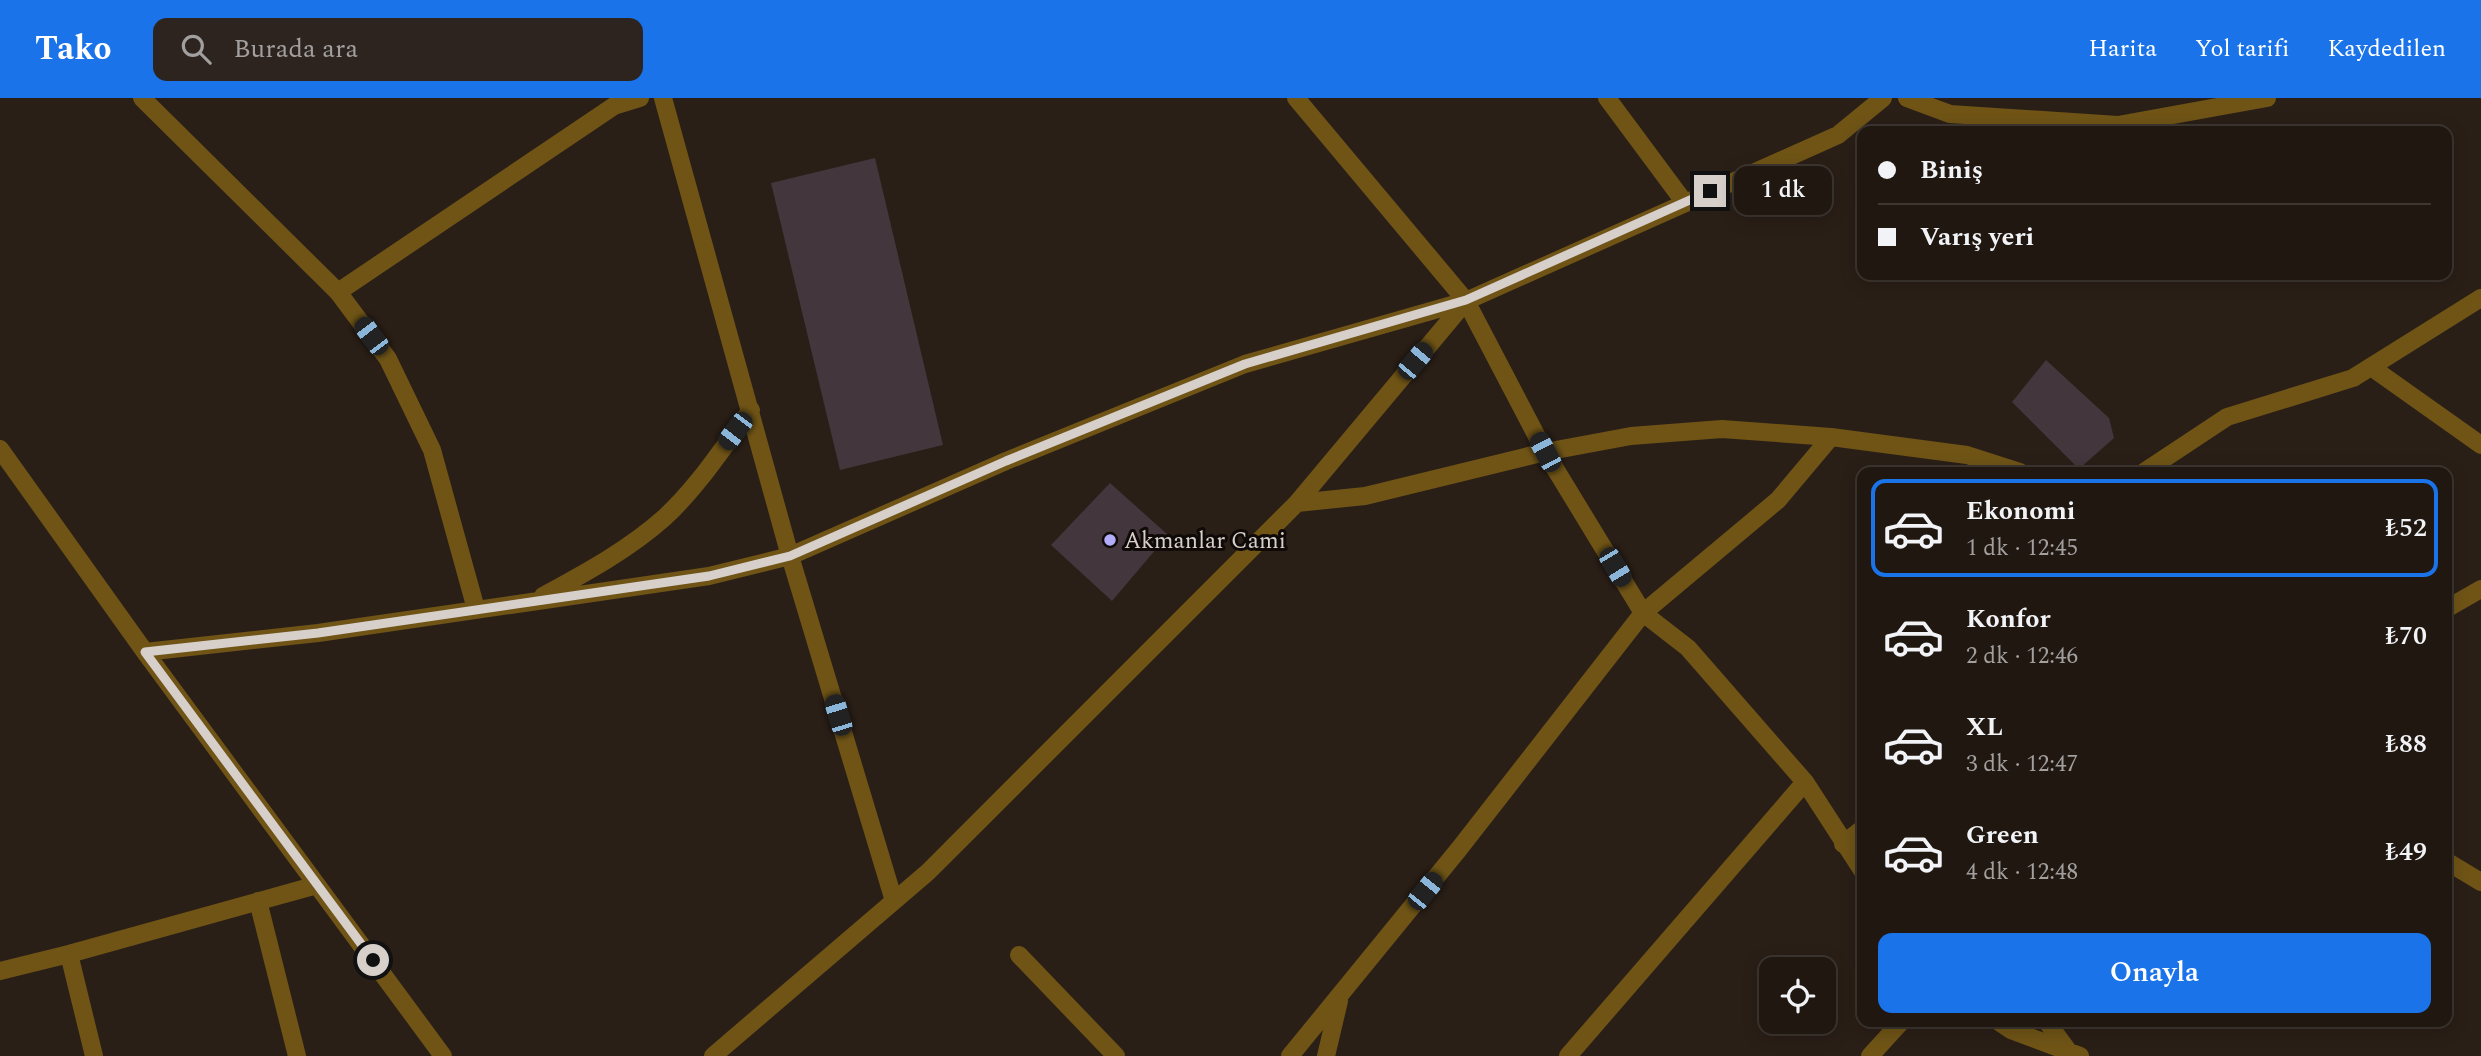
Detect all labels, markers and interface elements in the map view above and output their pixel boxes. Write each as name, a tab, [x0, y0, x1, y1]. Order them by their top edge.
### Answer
search box	[153, 18, 643, 81]
text: Tako	[35, 24, 111, 74]
text: Burada ara	[233, 29, 358, 69]
icon: search	[177, 30, 215, 68]
text: Harita	[2088, 31, 2157, 67]
text: Yol tarifi	[2195, 31, 2289, 67]
text: Kaydedilen	[2327, 31, 2446, 67]
text: Biniş	[1920, 150, 1983, 190]
callout: 1 dk	[1734, 166, 1832, 216]
text: 1 dk	[1761, 173, 1805, 208]
route end	[1694, 175, 1726, 207]
text: Varış yeri	[1920, 217, 2034, 257]
car	[350, 313, 393, 359]
car	[1394, 338, 1437, 384]
car	[714, 408, 757, 454]
car	[1526, 429, 1565, 475]
text: Ekonomi	[1966, 491, 2075, 531]
icon: car	[1882, 497, 1945, 560]
text: ₺52	[2385, 508, 2427, 548]
place label: Akmanlar Cami	[1124, 524, 1286, 559]
text: 1 dk · 12:45	[1966, 531, 2078, 566]
marker: Akmanlar Cami	[1102, 532, 1118, 548]
car	[1596, 544, 1635, 590]
text: Konfor	[1966, 599, 2051, 639]
icon: car	[1882, 605, 1945, 668]
text: ₺70	[2385, 616, 2427, 656]
text: 2 dk · 12:46	[1966, 639, 2078, 674]
car	[822, 692, 855, 738]
text: XL	[1966, 707, 2003, 747]
icon: car	[1882, 713, 1945, 776]
text: ₺88	[2385, 724, 2427, 764]
text: 3 dk · 12:47	[1966, 747, 2078, 782]
text: Green	[1966, 815, 2039, 855]
icon: car	[1882, 821, 1945, 884]
text: ₺49	[2385, 832, 2427, 872]
text: 4 dk · 12:48	[1966, 855, 2078, 890]
car	[1404, 868, 1447, 914]
button: Onayla	[1878, 933, 2431, 1013]
route start	[357, 944, 389, 976]
map controls	[1759, 957, 1836, 1034]
button: locate	[1759, 957, 1836, 1034]

